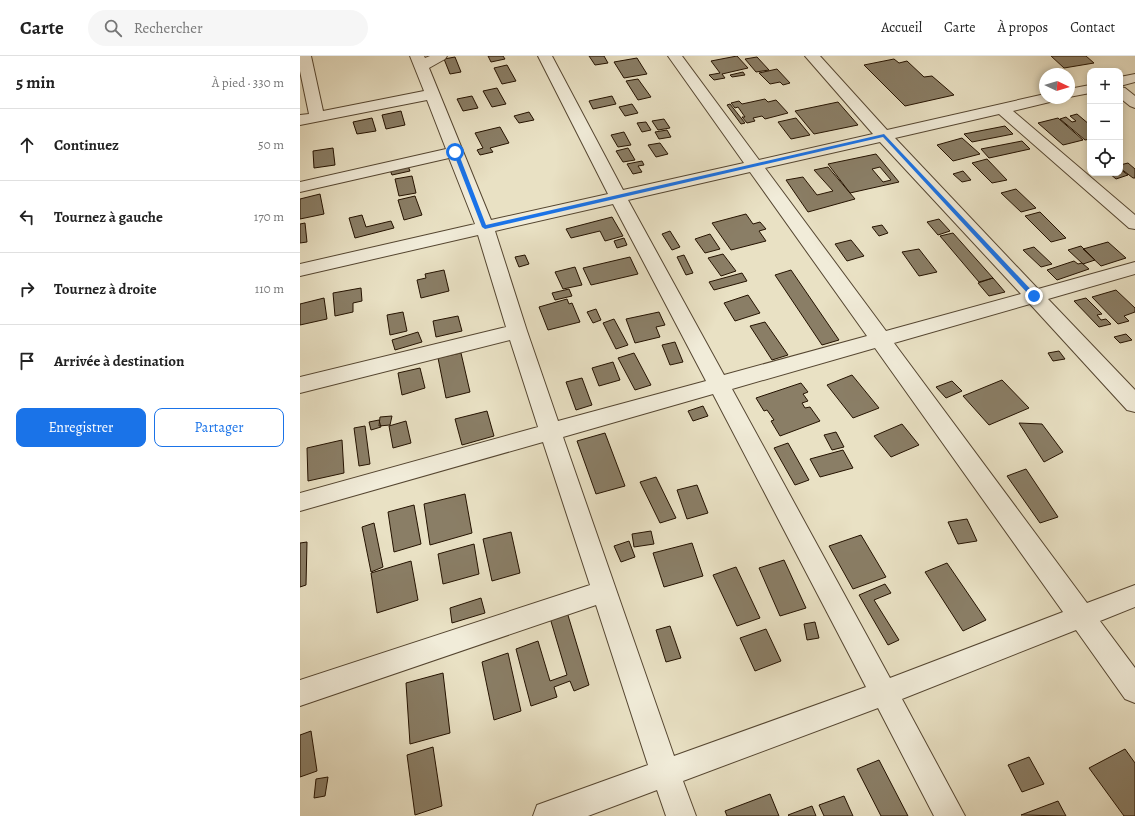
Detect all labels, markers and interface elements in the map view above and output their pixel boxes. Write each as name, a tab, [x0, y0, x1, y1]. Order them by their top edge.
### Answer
search box	[88, 10, 368, 46]
text: Carte	[20, 15, 64, 41]
icon: search	[102, 17, 124, 39]
text: Rechercher	[134, 18, 203, 38]
text: Accueil	[881, 18, 922, 37]
text: Carte	[944, 18, 976, 37]
text: À propos	[998, 18, 1048, 37]
text: Contact	[1070, 18, 1115, 37]
north arrow	[1039, 68, 1075, 104]
map controls	[1087, 68, 1123, 176]
button: +	[1087, 68, 1123, 104]
text: 5 min	[16, 71, 55, 94]
text: À pied · 330 m	[212, 74, 284, 91]
button: −	[1087, 104, 1123, 140]
icon: ahead	[16, 134, 38, 156]
text: Continuez	[54, 135, 119, 155]
text: 50 m	[258, 136, 284, 153]
button: locate	[1087, 140, 1123, 176]
route start	[446, 143, 464, 161]
icon: left	[16, 206, 38, 228]
text: Tournez à gauche	[54, 207, 163, 227]
text: 170 m	[254, 208, 284, 225]
icon: right	[16, 278, 38, 300]
text: Tournez à droite	[54, 279, 157, 299]
text: 110 m	[255, 280, 284, 297]
route end	[1025, 287, 1043, 305]
icon: arrive	[16, 350, 38, 372]
text: Arrivée à destination	[54, 351, 185, 371]
button: Enregistrer	[16, 408, 146, 447]
button: Partager	[154, 408, 284, 447]

